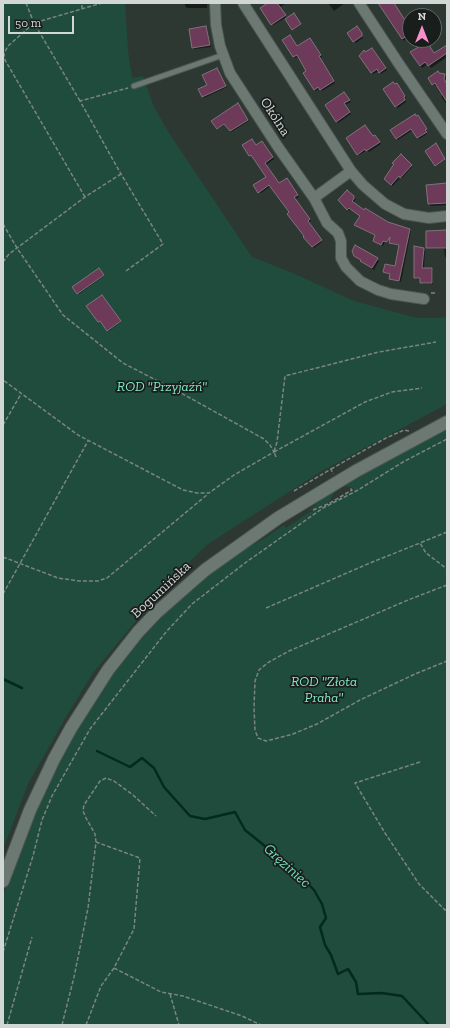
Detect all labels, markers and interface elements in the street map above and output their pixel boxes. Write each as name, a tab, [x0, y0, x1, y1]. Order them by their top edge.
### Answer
scale bar	[10, 8, 76, 34]
north arrow	[402, 8, 442, 48]
text: N	[418, 10, 426, 23]
text: 50 m	[15, 16, 41, 30]
street label: Okólna	[256, 94, 294, 140]
park label: ROD "Przyjaźń"	[117, 379, 207, 395]
street label: Bogumińska	[128, 558, 194, 622]
park label: ROD "Złota Praha"	[291, 674, 357, 706]
water label: Gręziniec	[260, 840, 314, 892]

